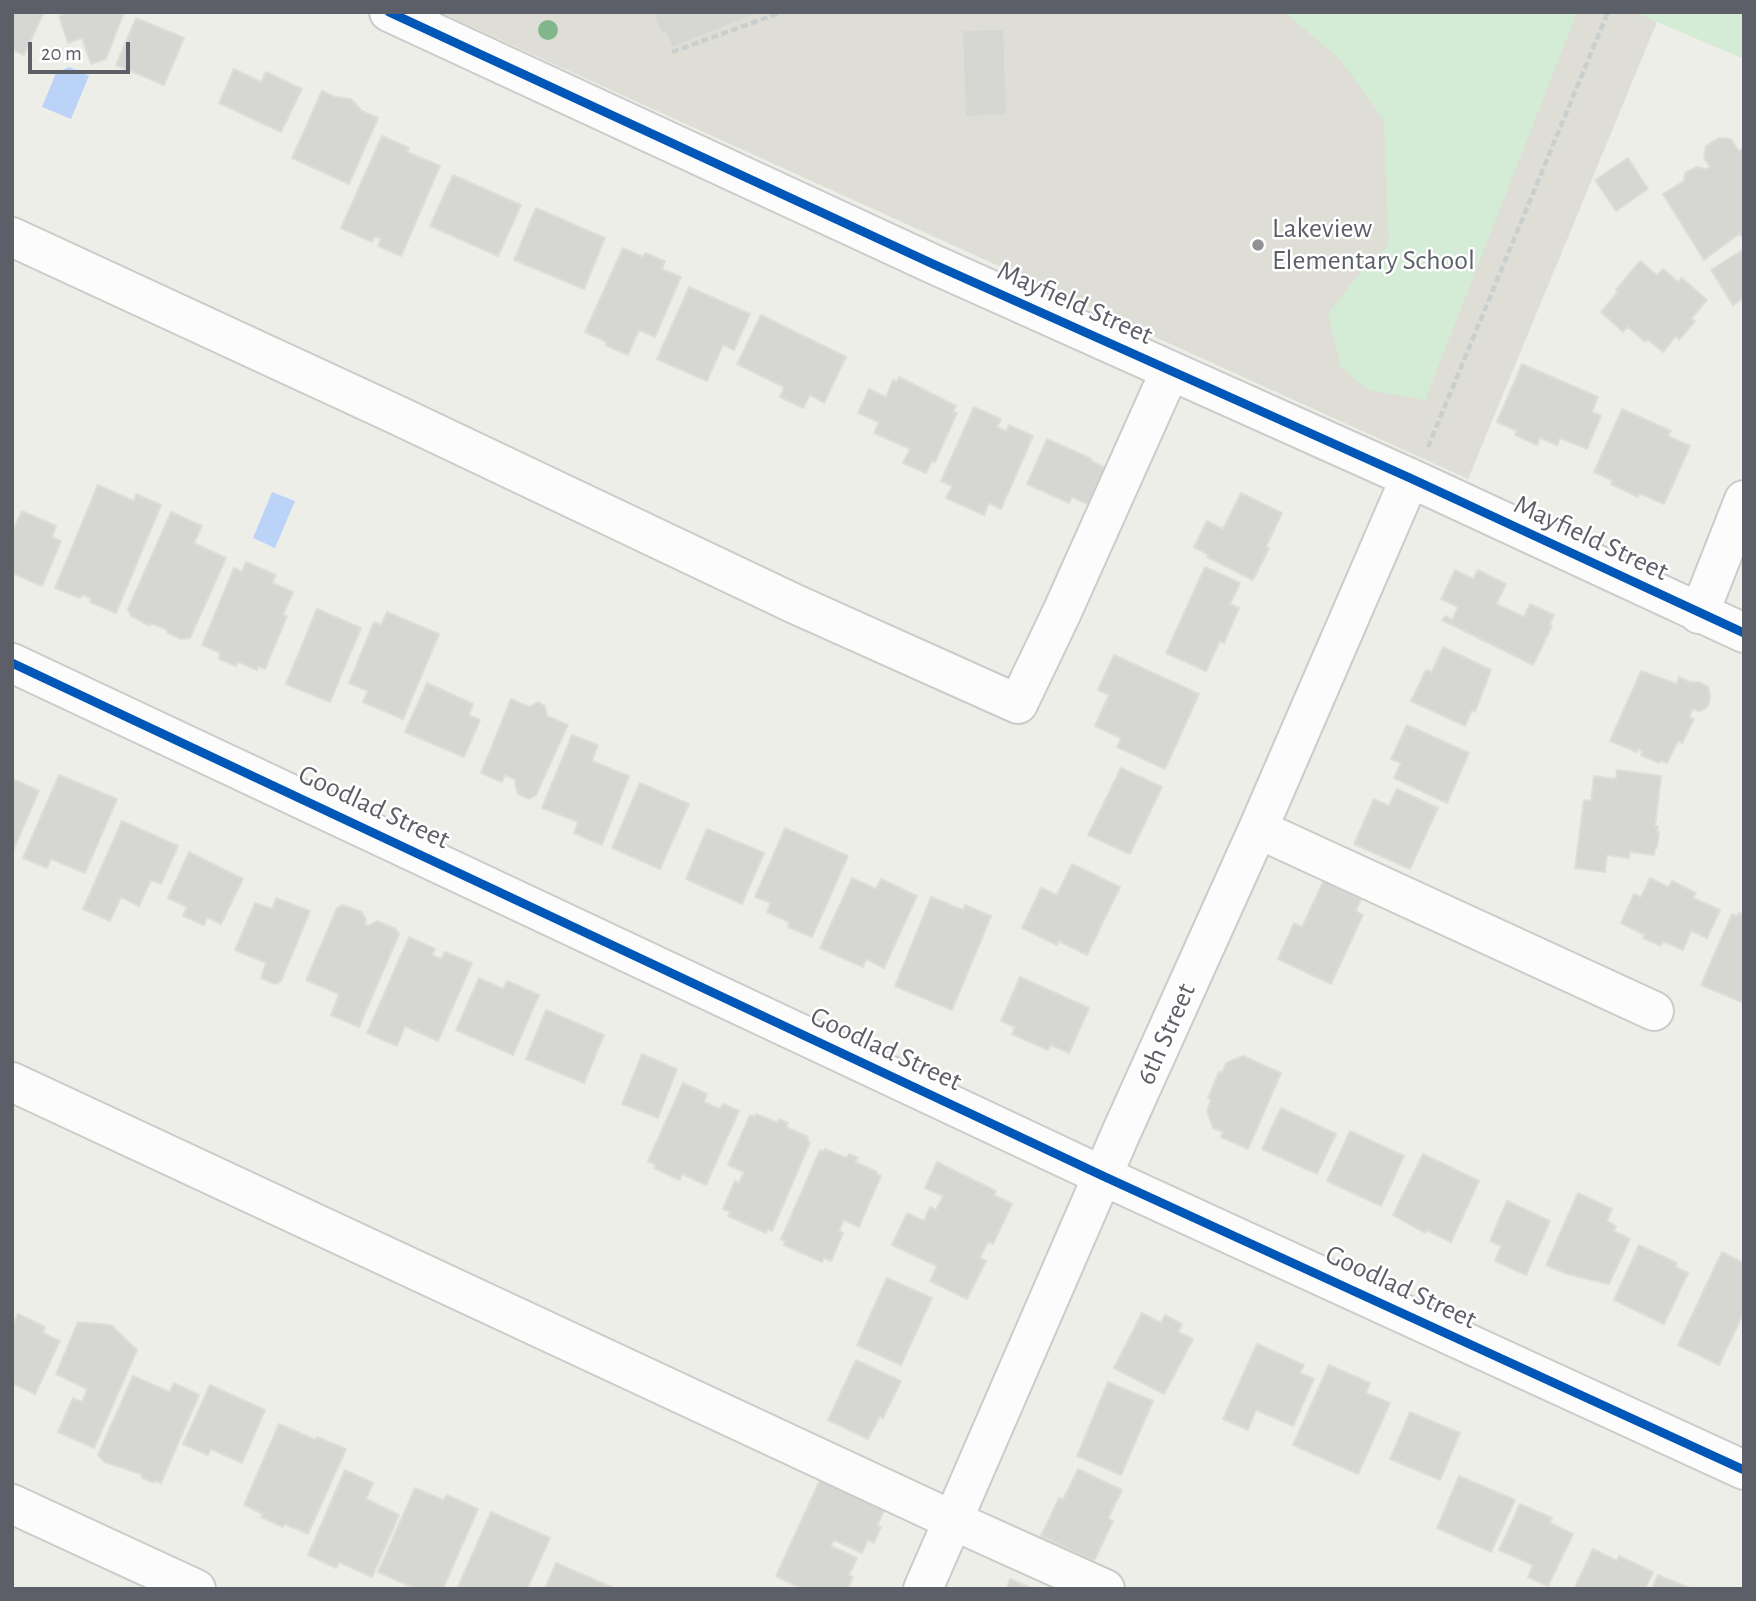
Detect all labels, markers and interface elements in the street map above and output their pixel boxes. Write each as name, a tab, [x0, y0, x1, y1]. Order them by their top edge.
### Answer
scale bar	[32, 28, 133, 72]
text: 20 m	[41, 43, 82, 64]
place label: Lakeview Elementary School	[1272, 212, 1475, 278]
marker: Lakeview Elementary School	[1250, 237, 1266, 253]
street label: Mayfield Street	[992, 254, 1158, 352]
street label: Mayfield Street	[1508, 488, 1674, 588]
street label: Goodlad Street	[293, 757, 455, 857]
street label: 6th Street	[1129, 978, 1203, 1090]
street label: Goodlad Street	[805, 999, 967, 1099]
street label: Goodlad Street	[1320, 1237, 1482, 1337]

